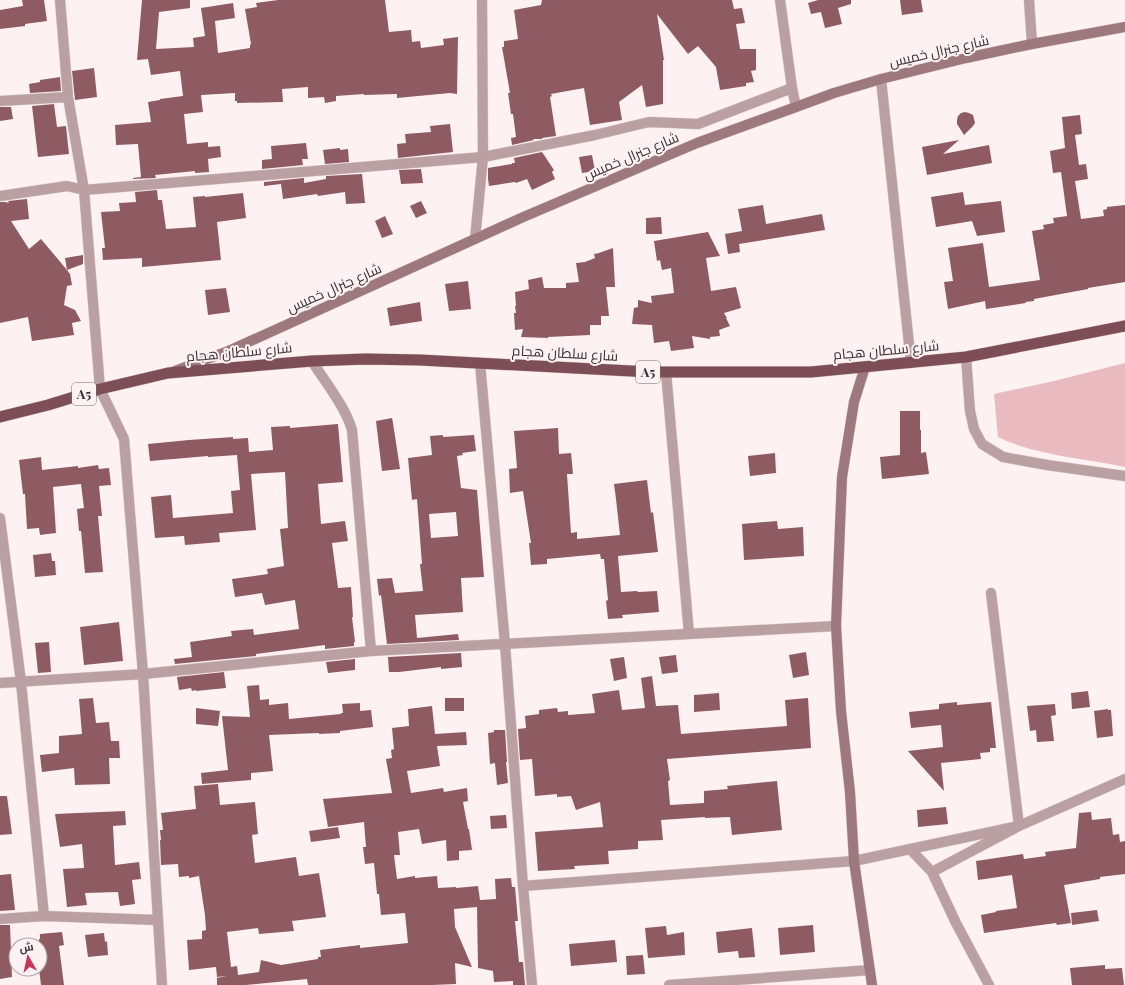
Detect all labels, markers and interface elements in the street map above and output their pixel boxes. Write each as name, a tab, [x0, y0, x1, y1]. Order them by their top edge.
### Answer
street label: شارع جنرال خميس	[887, 30, 991, 71]
street label: شارع جنرال خميس	[580, 127, 681, 184]
street label: شارع جنرال خميس	[283, 258, 384, 317]
street label: شارع سلطان هجام	[832, 335, 940, 365]
street label: شارع سلطان هجام	[185, 337, 293, 367]
street label: شارع سلطان هجام	[511, 340, 619, 366]
road number: A5	[636, 361, 660, 383]
road number: A5	[72, 383, 96, 405]
north arrow	[8, 937, 48, 977]
text: ش	[18, 938, 35, 955]

